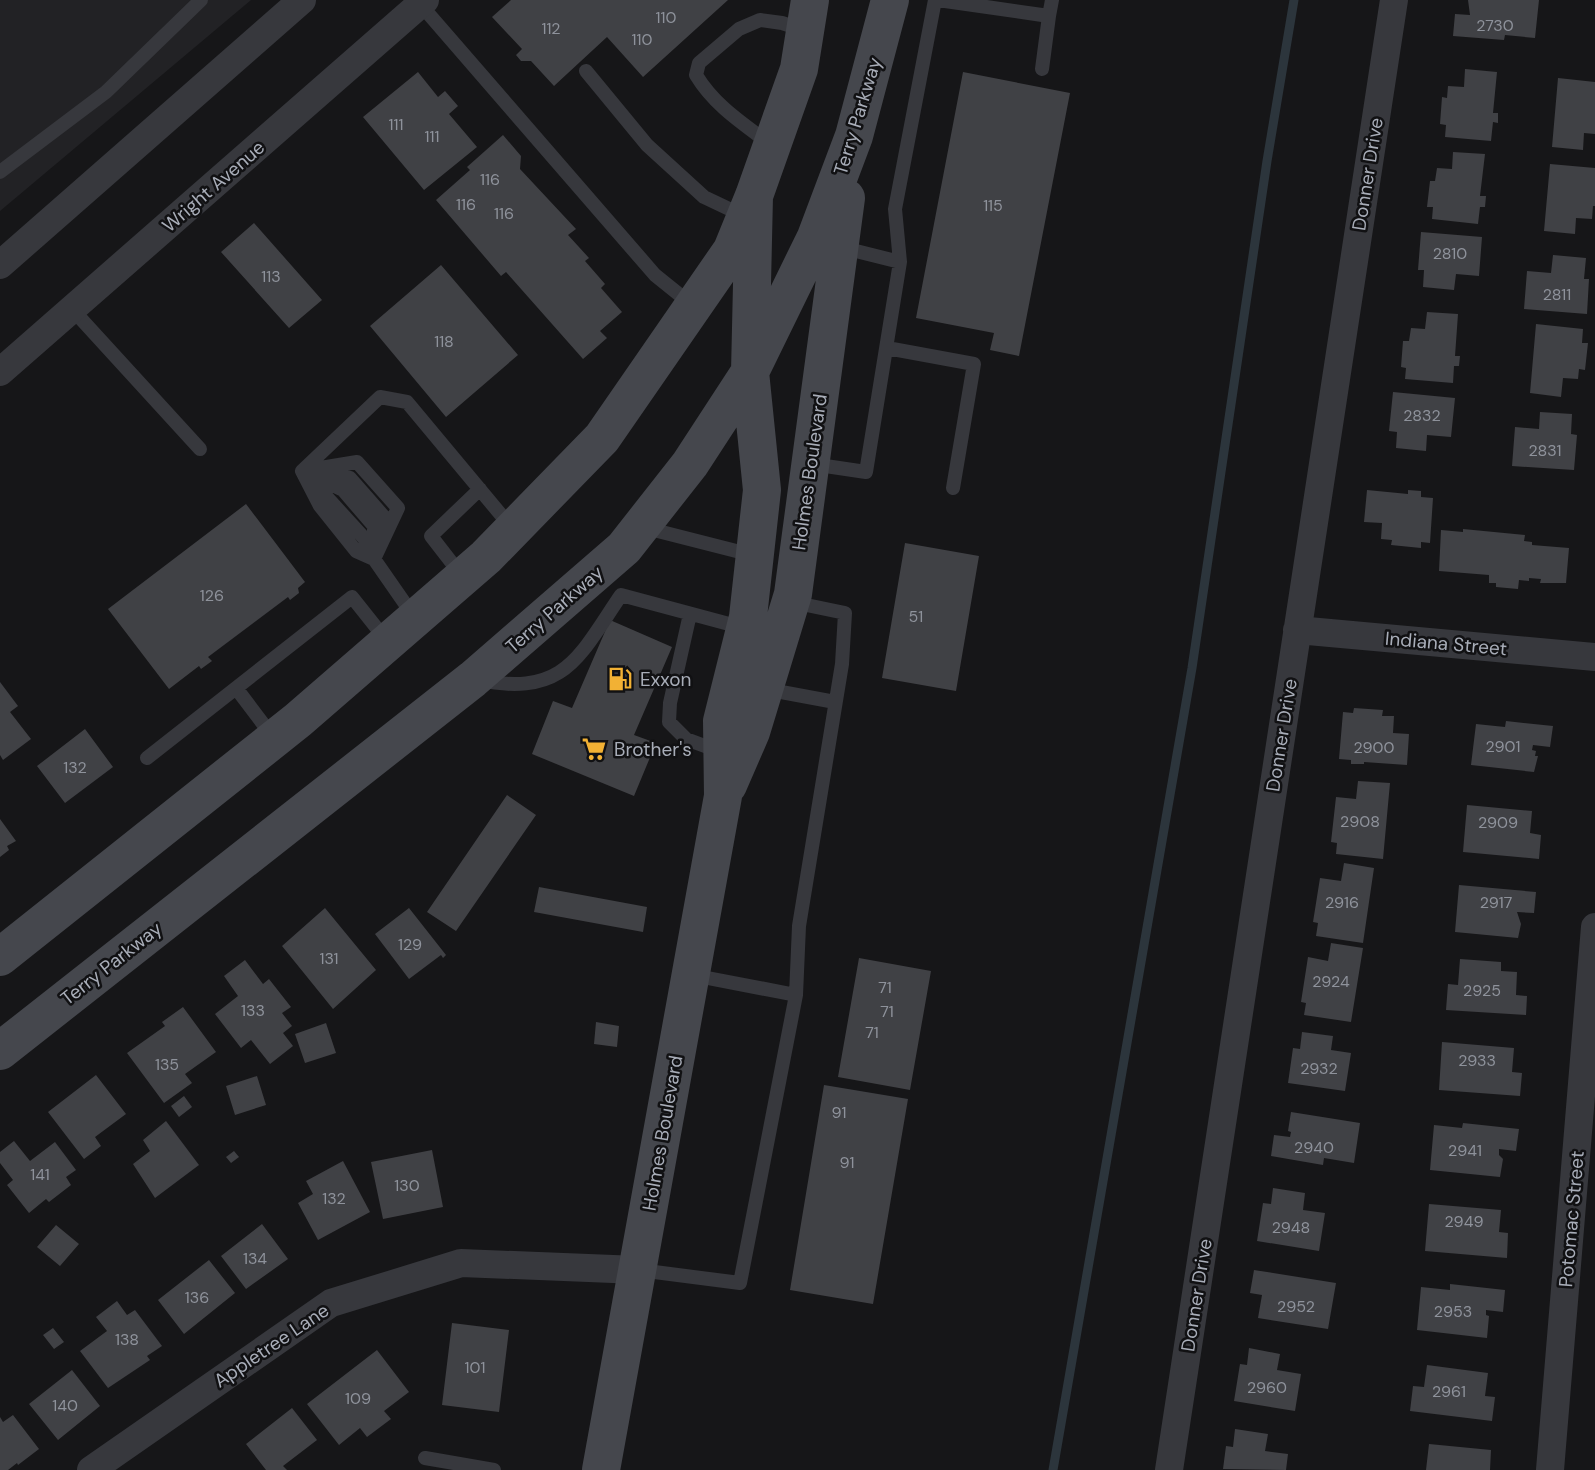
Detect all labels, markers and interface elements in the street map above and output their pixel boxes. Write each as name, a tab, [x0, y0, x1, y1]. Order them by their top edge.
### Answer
house number: 110	[656, 7, 677, 28]
house number: 2730	[1476, 15, 1514, 36]
house number: 112	[541, 18, 561, 39]
house number: 110	[632, 29, 653, 50]
street label: Terry Parkway	[828, 54, 887, 178]
house number: 111	[389, 114, 403, 135]
street label: Donner Drive	[1346, 116, 1389, 232]
house number: 111	[425, 126, 439, 147]
street label: Wright Avenue	[157, 135, 270, 238]
house number: 116	[480, 169, 500, 190]
house number: 116	[456, 194, 476, 215]
house number: 115	[983, 195, 1003, 216]
house number: 116	[494, 203, 514, 224]
house number: 2810	[1433, 243, 1467, 264]
house number: 113	[261, 266, 281, 287]
house number: 2811	[1543, 284, 1571, 305]
house number: 118	[434, 331, 454, 352]
street label: Holmes Boulevard	[786, 392, 833, 552]
house number: 2832	[1403, 405, 1441, 426]
house number: 2831	[1529, 440, 1561, 461]
street label: Terry Parkway	[500, 560, 609, 659]
house number: 126	[200, 585, 224, 606]
house number: 51	[909, 606, 923, 627]
street label: Indiana Street	[1384, 626, 1508, 661]
fuel station icon: Exxon	[606, 665, 634, 693]
place label: Exxon	[640, 667, 691, 692]
street label: Donner Drive	[1260, 677, 1303, 793]
supermarket icon: Brother's	[580, 735, 608, 763]
house number: 2901	[1485, 736, 1521, 757]
place label: Brother's	[614, 737, 692, 762]
house number: 2900	[1354, 737, 1395, 758]
house number: 132	[63, 757, 87, 778]
house number: 2908	[1340, 811, 1380, 832]
house number: 2909	[1478, 812, 1518, 833]
house number: 2916	[1325, 892, 1359, 913]
house number: 2917	[1480, 892, 1512, 913]
street label: Terry Parkway	[56, 916, 167, 1011]
house number: 129	[398, 934, 422, 955]
house number: 131	[319, 948, 339, 969]
house number: 2924	[1312, 971, 1350, 992]
house number: 71	[878, 977, 892, 998]
house number: 2925	[1463, 980, 1501, 1001]
house number: 133	[241, 1000, 265, 1021]
house number: 71	[880, 1001, 894, 1022]
house number: 71	[865, 1022, 879, 1043]
house number: 2933	[1458, 1050, 1496, 1071]
street label: Holmes Boulevard	[637, 1053, 688, 1213]
house number: 135	[155, 1054, 179, 1075]
house number: 2932	[1300, 1058, 1338, 1079]
house number: 91	[832, 1102, 846, 1123]
house number: 2940	[1294, 1137, 1334, 1158]
house number: 2941	[1448, 1140, 1482, 1161]
street label: Potomac Street	[1553, 1150, 1590, 1288]
house number: 91	[840, 1152, 854, 1173]
house number: 141	[30, 1164, 50, 1185]
house number: 130	[394, 1175, 420, 1196]
house number: 132	[322, 1188, 346, 1209]
house number: 2949	[1445, 1211, 1483, 1232]
house number: 2948	[1272, 1217, 1310, 1238]
street label: Donner Drive	[1175, 1237, 1218, 1353]
house number: 134	[243, 1248, 267, 1269]
house number: 136	[185, 1287, 209, 1308]
house number: 2952	[1277, 1296, 1315, 1317]
street label: Appletree Lane	[209, 1298, 334, 1393]
house number: 2953	[1434, 1301, 1472, 1322]
house number: 138	[115, 1329, 139, 1350]
house number: 101	[465, 1357, 485, 1378]
house number: 2960	[1247, 1377, 1287, 1398]
house number: 2961	[1432, 1381, 1466, 1402]
house number: 109	[345, 1388, 371, 1409]
house number: 140	[52, 1395, 78, 1416]

